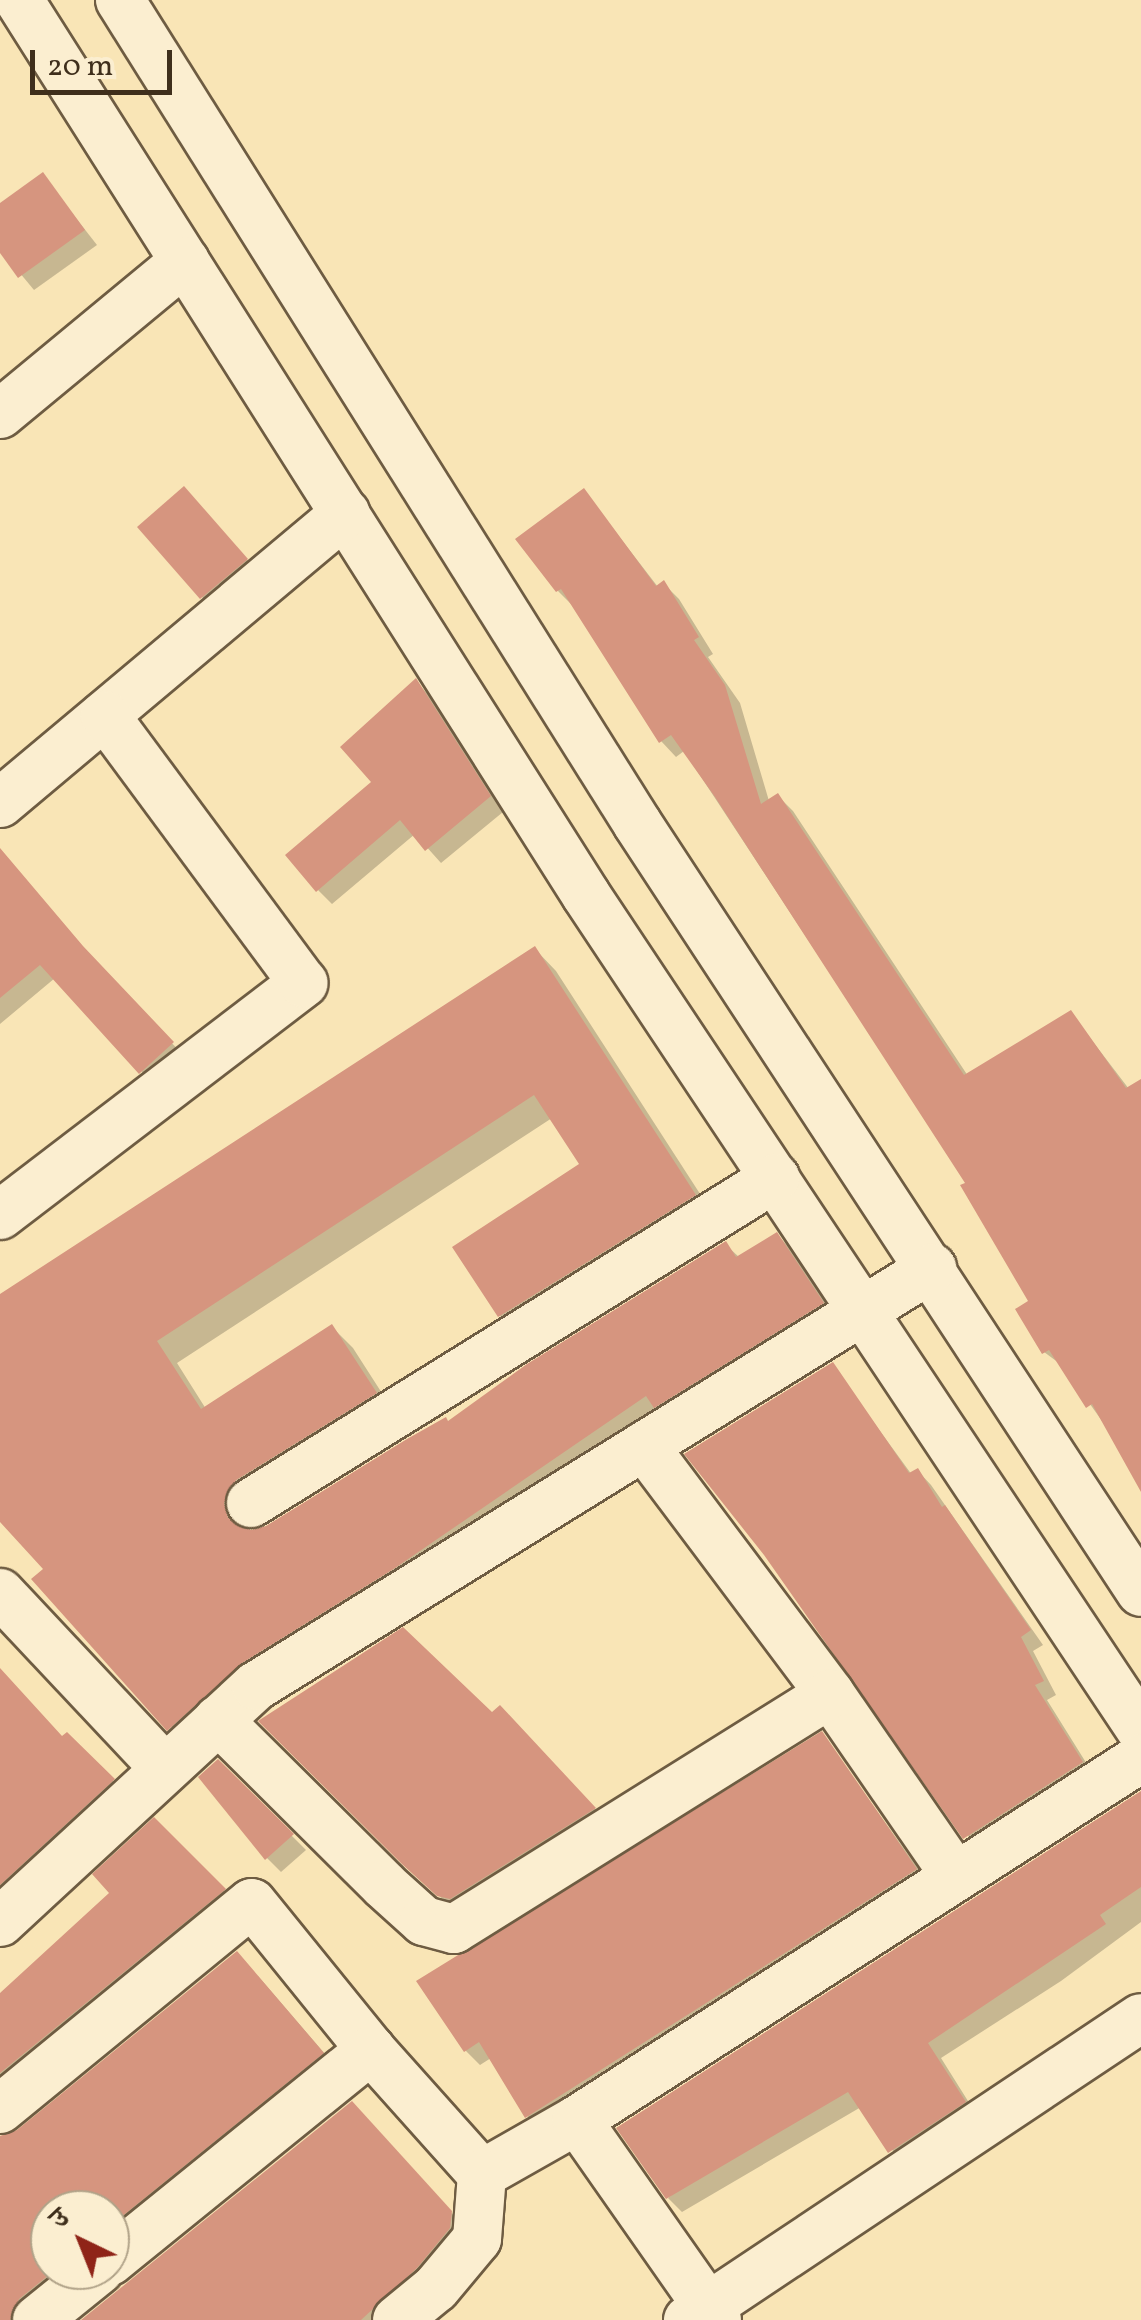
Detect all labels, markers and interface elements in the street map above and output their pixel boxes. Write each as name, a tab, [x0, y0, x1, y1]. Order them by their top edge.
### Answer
scale bar	[35, 30, 178, 92]
text: 20 m	[47, 46, 113, 88]
north arrow	[30, 2190, 130, 2290]
text: उ	[42, 2200, 79, 2238]

